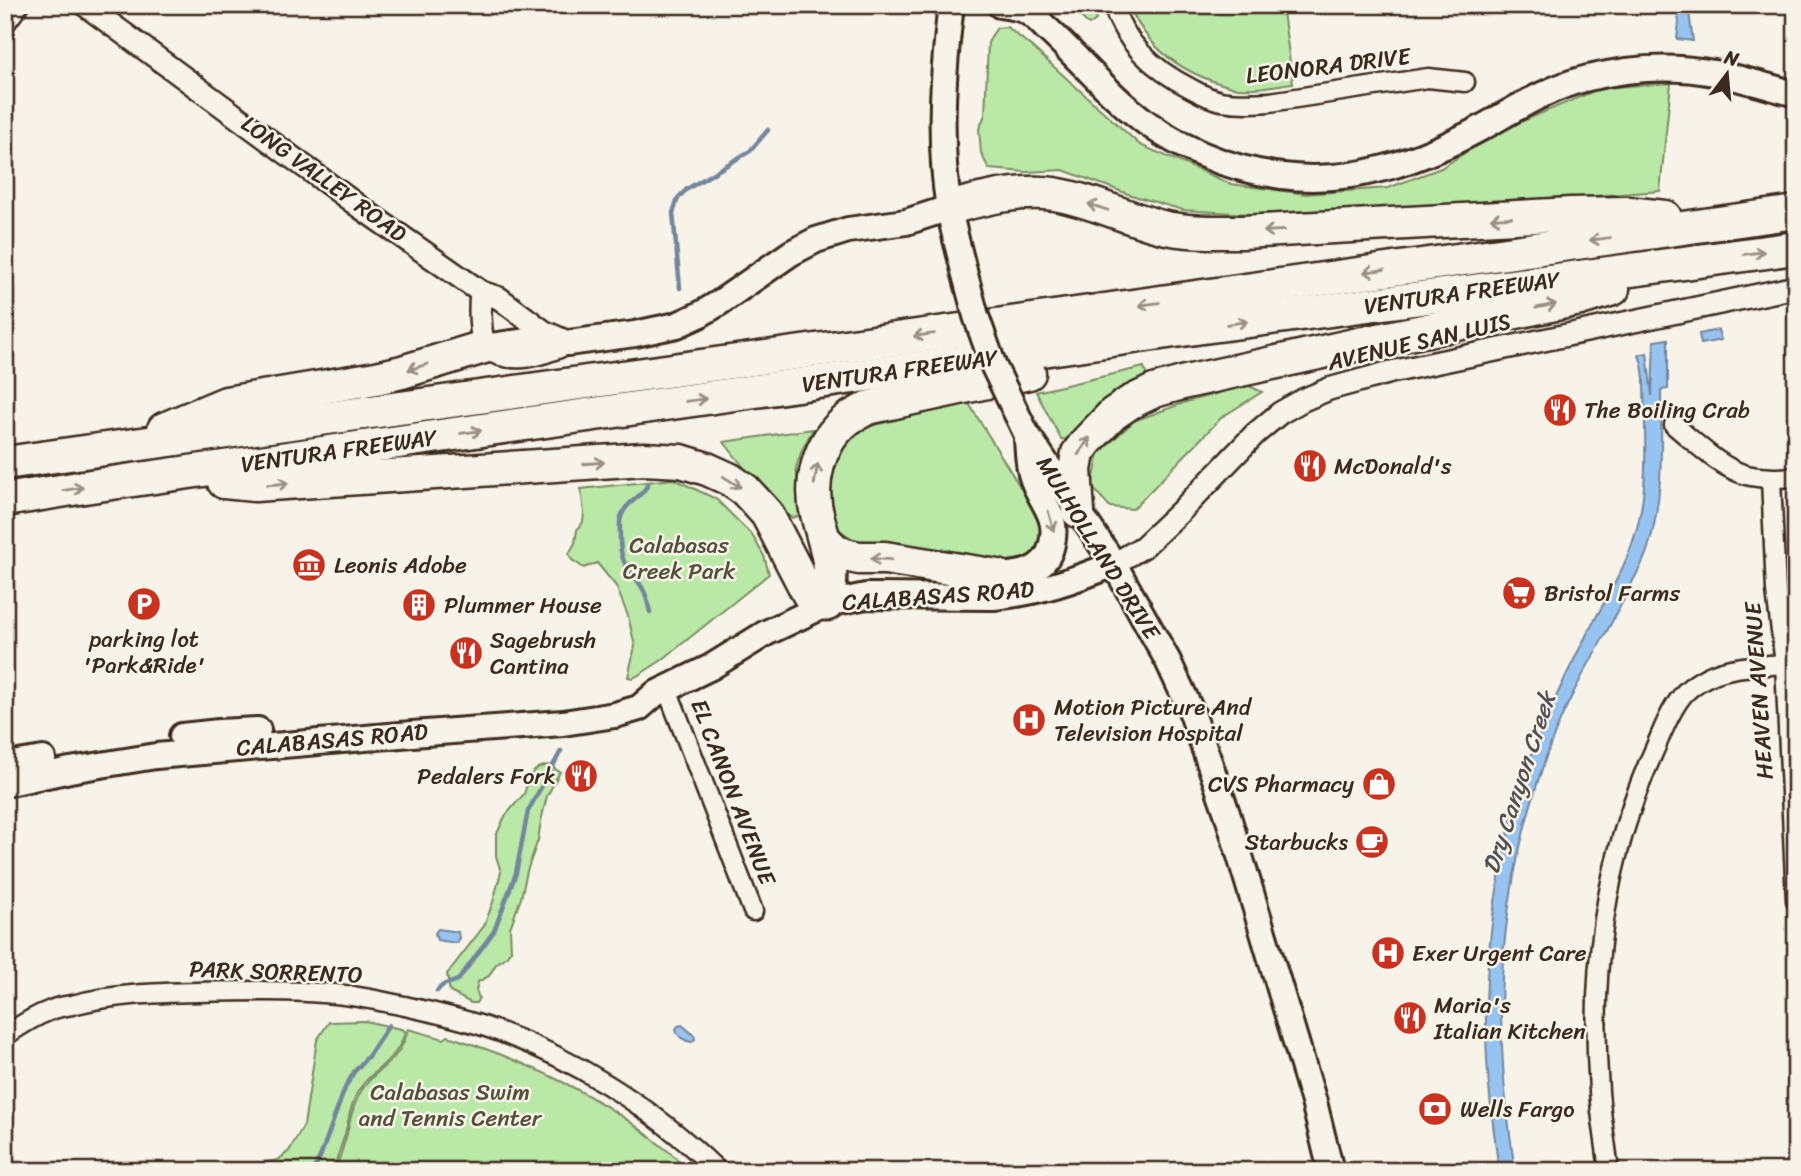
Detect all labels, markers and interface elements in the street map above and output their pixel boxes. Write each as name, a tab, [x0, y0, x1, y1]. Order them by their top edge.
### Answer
street label: LEONORA DRIVE	[1243, 35, 1414, 96]
north arrow	[1692, 38, 1762, 108]
text: N	[1720, 40, 1743, 76]
street label: LONG VALLEY ROAD	[232, 104, 416, 254]
one-way arrow	[1088, 199, 1110, 212]
one-way arrow	[1490, 212, 1513, 225]
one-way arrow	[1262, 224, 1285, 237]
one-way arrow	[1589, 232, 1611, 245]
one-way arrow	[1742, 247, 1765, 260]
street label: VENTURA FREEWAY	[1361, 259, 1564, 327]
one-way arrow	[1364, 265, 1386, 278]
one-way arrow	[1138, 297, 1161, 310]
one-way arrow	[1534, 298, 1557, 312]
street label: AVENUE SAN LUIS	[1322, 301, 1515, 383]
one-way arrow	[1225, 316, 1248, 329]
one-way arrow	[913, 329, 936, 342]
street label: VENTURA FREEWAY	[799, 337, 1002, 405]
one-way arrow	[408, 362, 430, 375]
place label: The Boiling Crab	[1584, 390, 1750, 431]
restaurant icon: The Boiling Crab	[1541, 391, 1579, 429]
one-way arrow	[684, 393, 707, 406]
street label: VENTURA FREEWAY	[238, 417, 441, 485]
one-way arrow	[459, 426, 482, 439]
one-way arrow	[1077, 437, 1092, 456]
place label: McDonald's	[1334, 446, 1452, 487]
restaurant icon: McDonald's	[1291, 447, 1329, 485]
street label: MULHOLLAND DRIVE	[1025, 448, 1172, 649]
one-way arrow	[582, 456, 605, 469]
one-way arrow	[810, 463, 824, 486]
one-way arrow	[721, 475, 741, 489]
one-way arrow	[266, 477, 289, 490]
one-way arrow	[61, 482, 84, 495]
one-way arrow	[1045, 509, 1058, 531]
park label: Calabasas Creek Park	[623, 525, 736, 592]
place label: Leonis Adobe	[334, 545, 467, 586]
museum icon: Leonis Adobe	[290, 546, 328, 584]
one-way arrow	[871, 552, 893, 565]
street label: CALABASAS ROAD	[841, 569, 1035, 623]
place label: Bristol Farms	[1544, 573, 1681, 614]
supermarket icon: Bristol Farms	[1500, 574, 1538, 612]
parking icon: parking lot 'Park&Ride'	[125, 585, 163, 623]
place label: Plummer House	[444, 585, 602, 626]
building icon: Plummer House	[400, 586, 438, 624]
street label: HEAVEN AVENUE	[1732, 600, 1786, 781]
place label: parking lot 'Park&Ride'	[83, 619, 205, 686]
place label: Sagebrush Cantina	[490, 620, 596, 687]
restaurant icon: Sagebrush Cantina	[447, 634, 485, 672]
water label: Dry Canyon Creek	[1470, 684, 1569, 879]
place label: Motion Picture And Television Hospital	[1054, 687, 1253, 754]
street label: EL CANON AVENUE	[679, 693, 788, 892]
hospital icon: Motion Picture And Television Hospital	[1010, 701, 1048, 739]
street label: CALABASAS ROAD	[235, 711, 430, 769]
place label: Pedalers Fork	[417, 756, 556, 797]
restaurant icon: Pedalers Fork	[562, 757, 600, 795]
place label: CVS Pharmacy	[1208, 764, 1354, 805]
shop icon: CVS Pharmacy	[1360, 765, 1398, 803]
place label: Starbucks	[1245, 822, 1349, 863]
cafe icon: Starbucks	[1353, 823, 1391, 861]
place label: Exer Urgent Care	[1412, 933, 1587, 974]
hospital icon: Exer Urgent Care	[1369, 934, 1407, 972]
street label: PARK SORRENTO	[189, 948, 364, 996]
place label: Maria's Italian Kitchen	[1433, 985, 1586, 1052]
restaurant icon: Maria's Italian Kitchen	[1391, 999, 1429, 1037]
park label: Calabasas Swim and Tennis Center	[359, 1072, 543, 1139]
place label: Wells Fargo	[1460, 1089, 1575, 1130]
bank icon: Wells Fargo	[1416, 1090, 1454, 1128]

